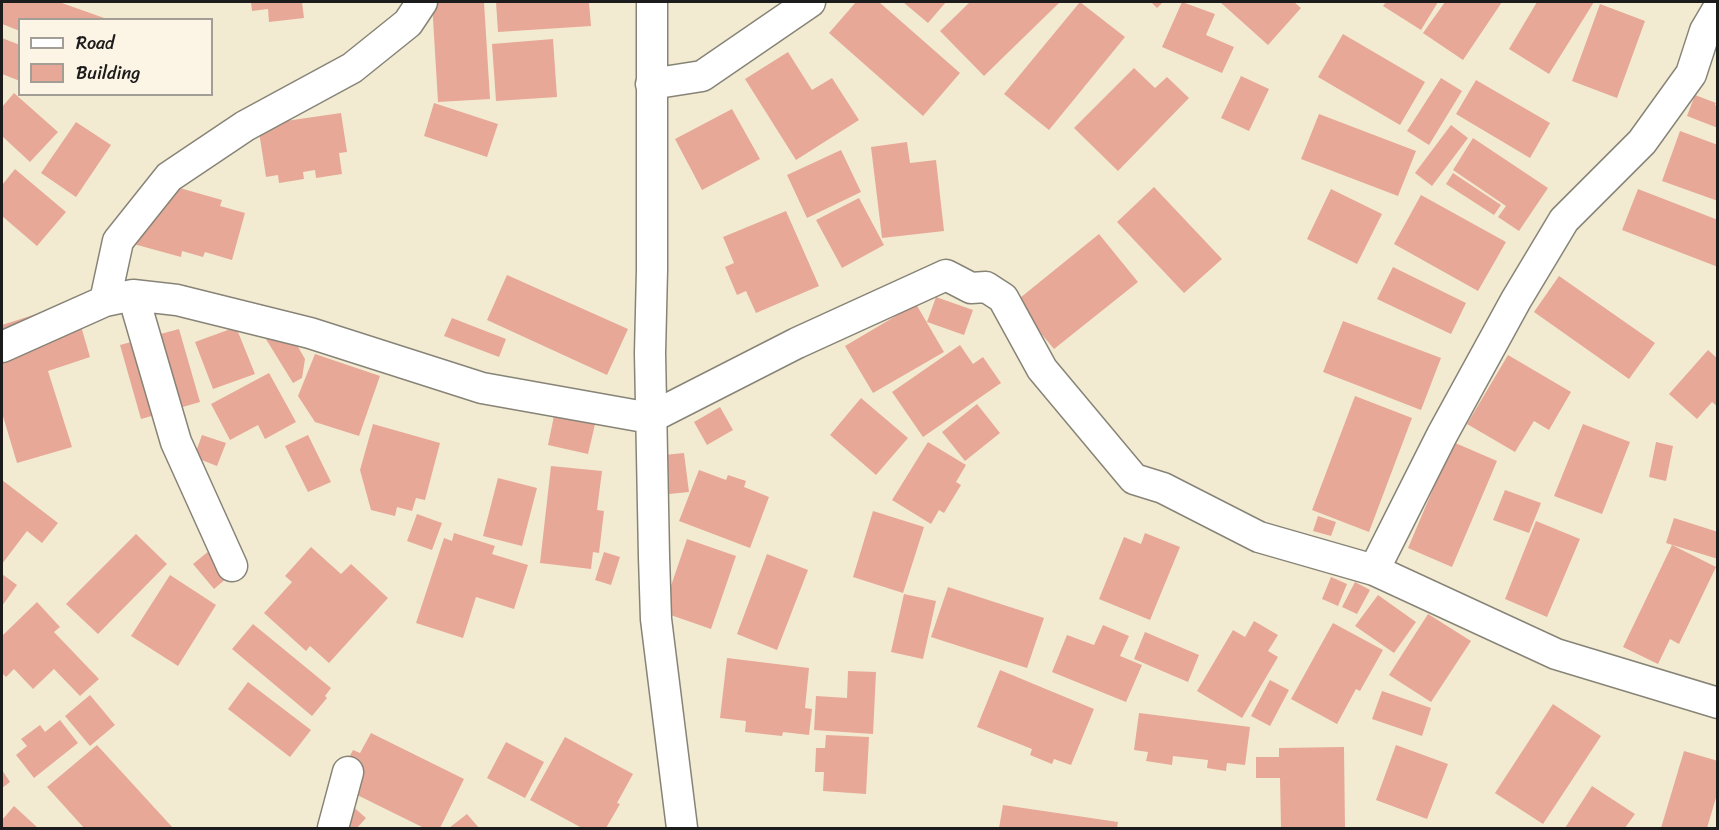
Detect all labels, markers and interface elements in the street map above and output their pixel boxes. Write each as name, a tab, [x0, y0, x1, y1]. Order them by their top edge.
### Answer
legend	[18, 18, 213, 96]
text: Road	[76, 27, 115, 59]
text: Building	[76, 57, 140, 89]

